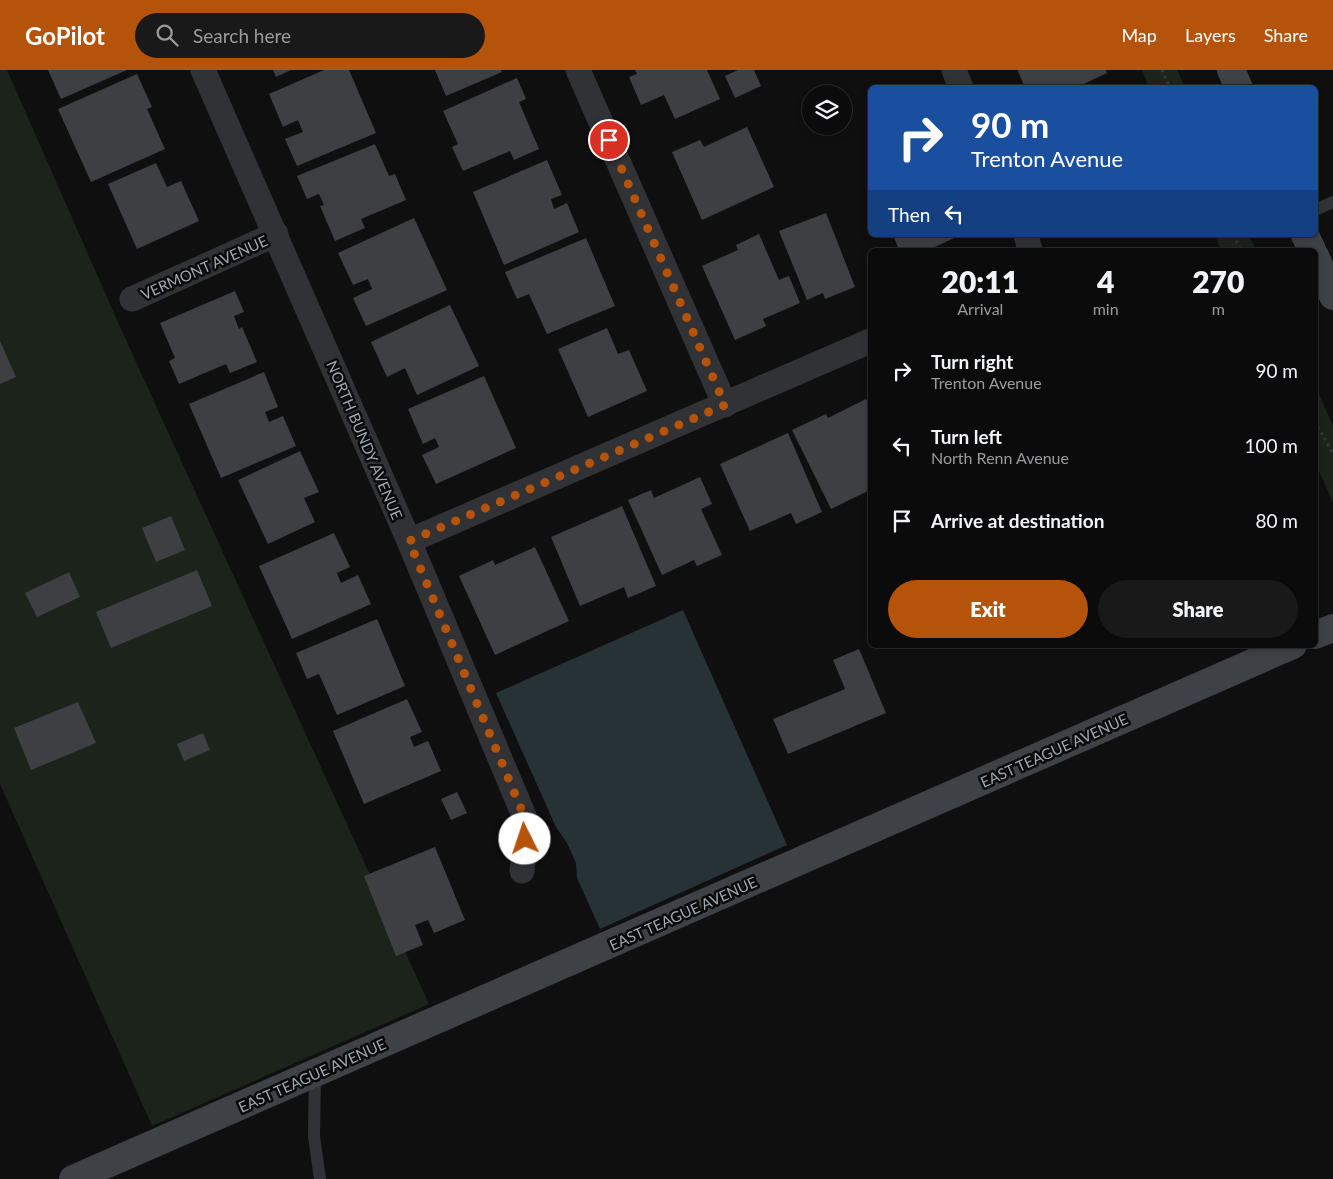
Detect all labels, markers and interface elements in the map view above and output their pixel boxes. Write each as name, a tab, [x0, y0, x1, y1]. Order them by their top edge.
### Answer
search box	[135, 13, 485, 58]
text: GoPilot	[25, 21, 105, 50]
icon: search	[153, 21, 181, 49]
text: Search here	[193, 24, 291, 47]
text: Map	[1121, 24, 1157, 46]
text: Layers	[1185, 24, 1236, 46]
text: Share	[1264, 24, 1308, 46]
map controls	[802, 85, 852, 135]
button: layers	[802, 85, 852, 135]
text: 90 m	[971, 103, 1049, 145]
icon: right	[888, 105, 953, 170]
pin	[588, 119, 630, 161]
icon: arrive	[595, 126, 623, 154]
text: Trenton Avenue	[971, 145, 1123, 172]
icon: left	[940, 200, 968, 228]
text: Then	[888, 203, 930, 226]
street label: VERMONT AVENUE	[138, 231, 270, 303]
text: 20:11	[942, 263, 1019, 299]
text: 4	[1097, 263, 1114, 299]
text: 270	[1192, 263, 1244, 299]
text: Arrival	[957, 299, 1003, 318]
text: min	[1093, 299, 1119, 318]
text: m	[1212, 299, 1225, 318]
text: Turn right	[931, 350, 1013, 373]
icon: right	[888, 357, 916, 385]
street label: NORTH BUNDY AVENUE	[323, 358, 407, 522]
text: 90 m	[1255, 359, 1298, 382]
text: Trenton Avenue	[931, 373, 1042, 392]
text: Turn left	[931, 425, 1002, 448]
icon: left	[888, 432, 916, 460]
text: 100 m	[1244, 434, 1298, 457]
text: North Renn Avenue	[931, 448, 1069, 467]
icon: arrive	[888, 507, 916, 535]
text: Arrive at destination	[931, 509, 1104, 532]
text: 80 m	[1255, 509, 1298, 532]
button: Exit	[888, 580, 1088, 638]
button: Share	[1098, 580, 1298, 638]
street label: EAST TEAGUE AVENUE	[978, 709, 1130, 791]
position arrow	[498, 812, 550, 864]
street label: EAST TEAGUE AVENUE	[607, 872, 759, 954]
street label: EAST TEAGUE AVENUE	[236, 1034, 388, 1116]

